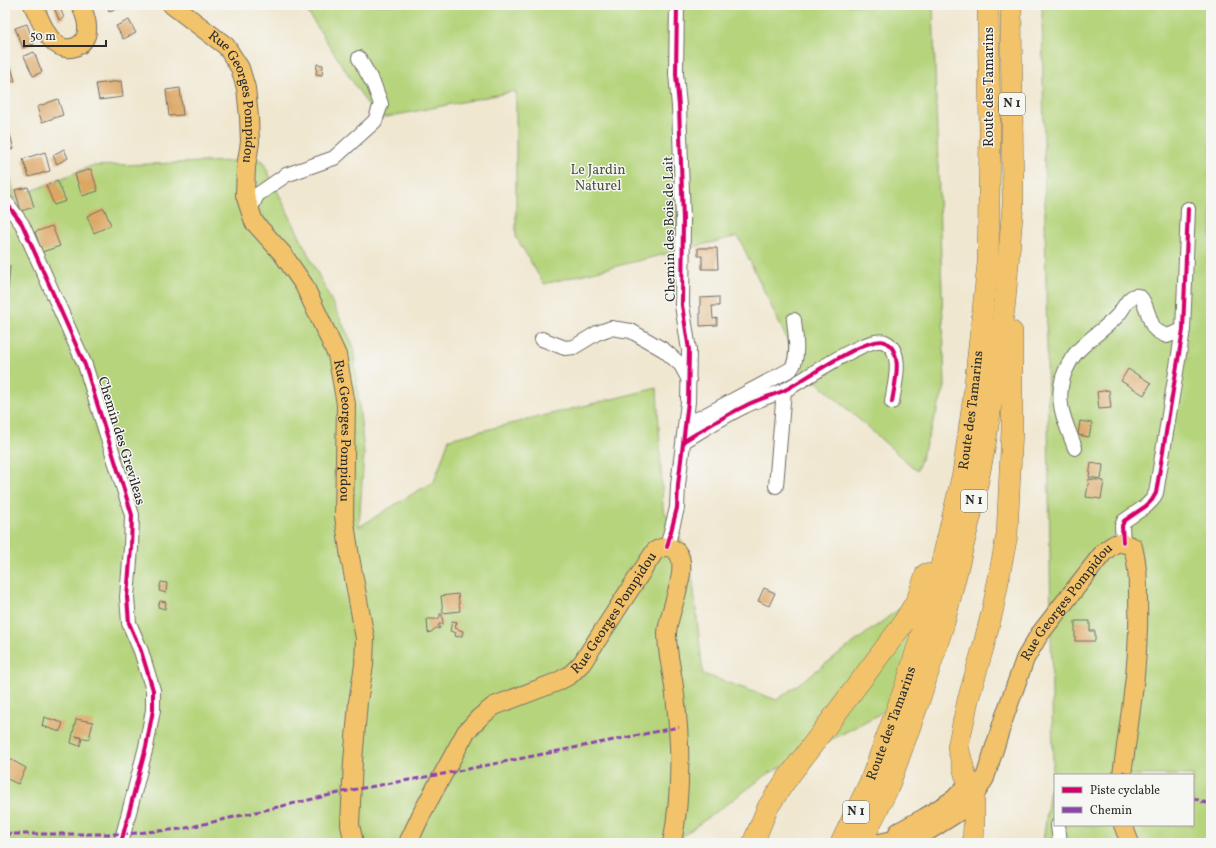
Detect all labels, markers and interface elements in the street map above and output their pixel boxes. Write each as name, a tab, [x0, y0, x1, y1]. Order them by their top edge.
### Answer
scale bar	[24, 22, 106, 48]
street label: Rue Georges Pompidou	[204, 26, 260, 165]
street label: Route des Tamarins	[980, 27, 999, 147]
text: 50 m	[30, 29, 56, 45]
road number: N 1	[999, 93, 1025, 115]
street label: Chemin des Bois de Lait	[659, 156, 681, 302]
park label: Le Jardin Naturel	[570, 161, 626, 196]
street label: Route des Tamarins	[954, 350, 988, 471]
street label: Rue Georges Pompidou	[329, 358, 356, 502]
street label: Chemin des Grevileas	[92, 375, 150, 507]
road number: N 1	[961, 490, 987, 512]
street label: Rue Georges Pompidou	[1016, 539, 1117, 665]
street label: Rue Georges Pompidou	[567, 548, 661, 678]
street label: Route des Tamarins	[862, 664, 921, 783]
legend	[1054, 774, 1194, 826]
text: Piste cyclable	[1090, 783, 1160, 799]
road number: N 1	[843, 801, 869, 823]
text: Chemin	[1090, 803, 1132, 819]

